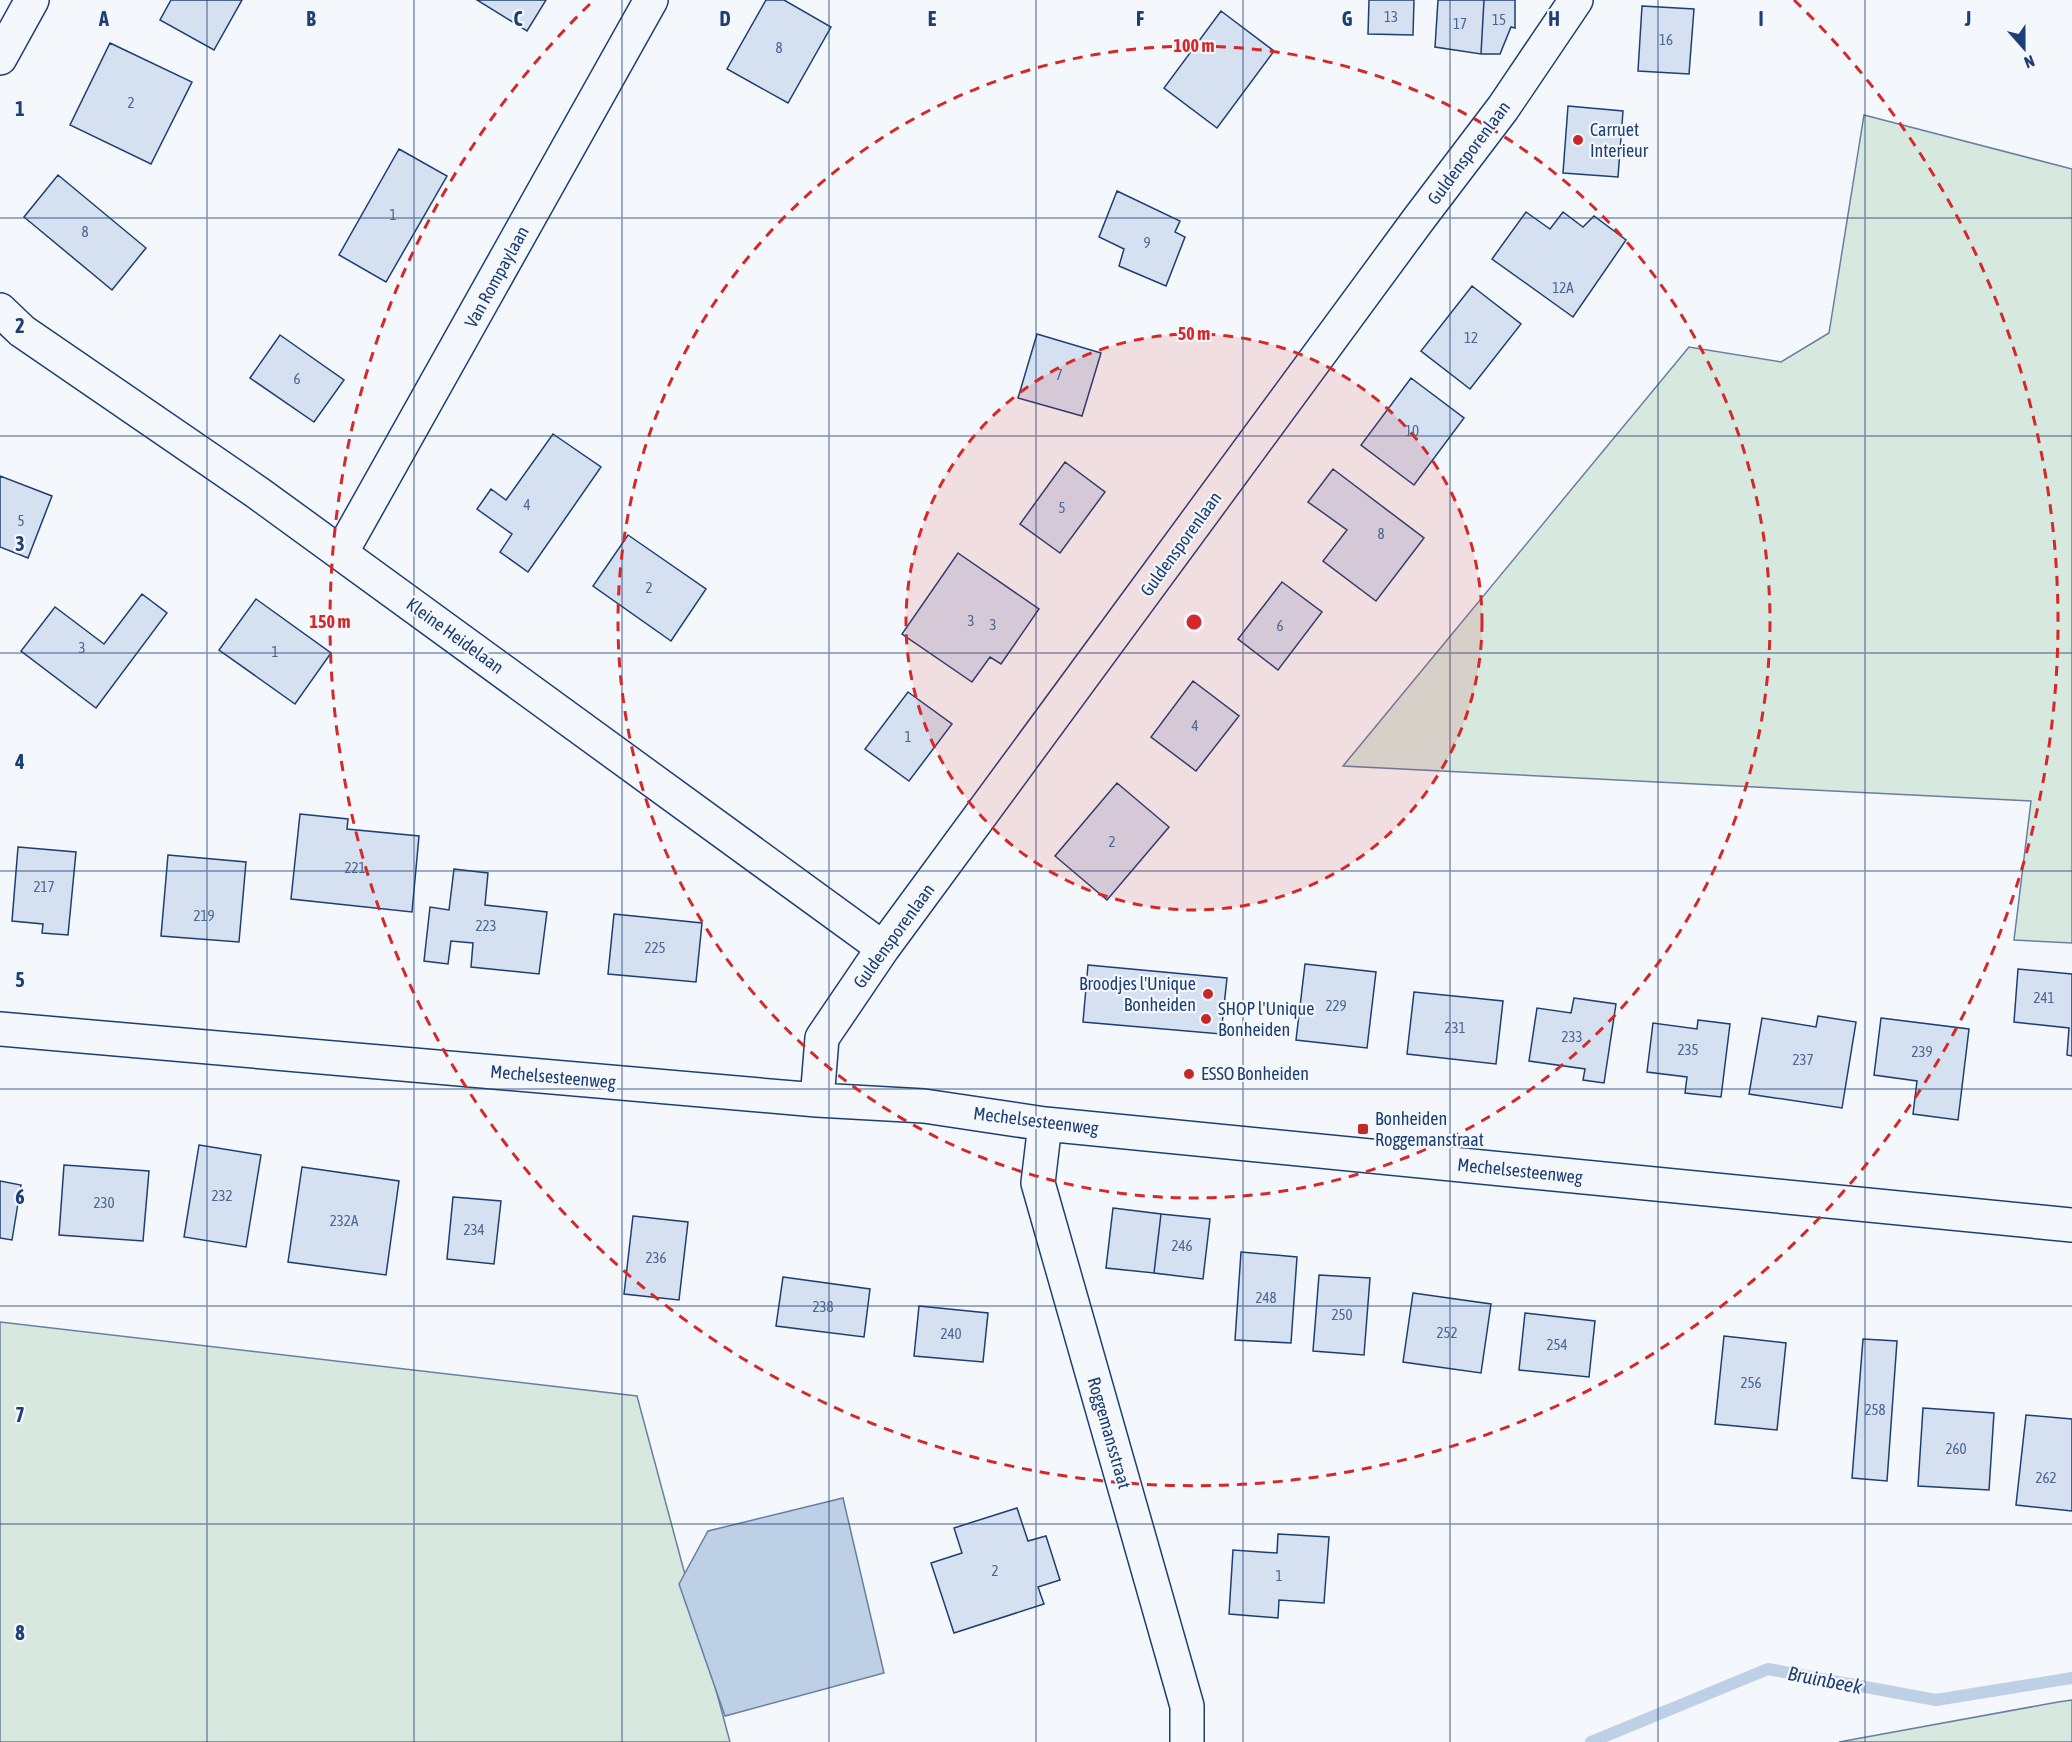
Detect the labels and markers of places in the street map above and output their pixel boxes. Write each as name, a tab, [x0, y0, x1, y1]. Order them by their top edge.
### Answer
place label: Carruet Interieur	[1590, 119, 1649, 161]
marker: Carruet Interieur	[1571, 133, 1585, 147]
centre of rings	[1184, 612, 1204, 632]
place label: Broodjes l'Unique Bonheiden	[1079, 973, 1196, 1015]
marker: Broodjes l'Unique Bonheiden	[1201, 987, 1215, 1001]
place label: SHOP l'Unique Bonheiden	[1218, 998, 1314, 1040]
marker: SHOP l'Unique Bonheiden	[1199, 1012, 1213, 1026]
place label: ESSO Bonheiden	[1201, 1063, 1309, 1084]
marker: ESSO Bonheiden	[1182, 1067, 1196, 1081]
place label: Bonheiden Roggemanstraat	[1375, 1108, 1484, 1150]
marker: Bonheiden Roggemanstraat	[1356, 1122, 1370, 1136]

